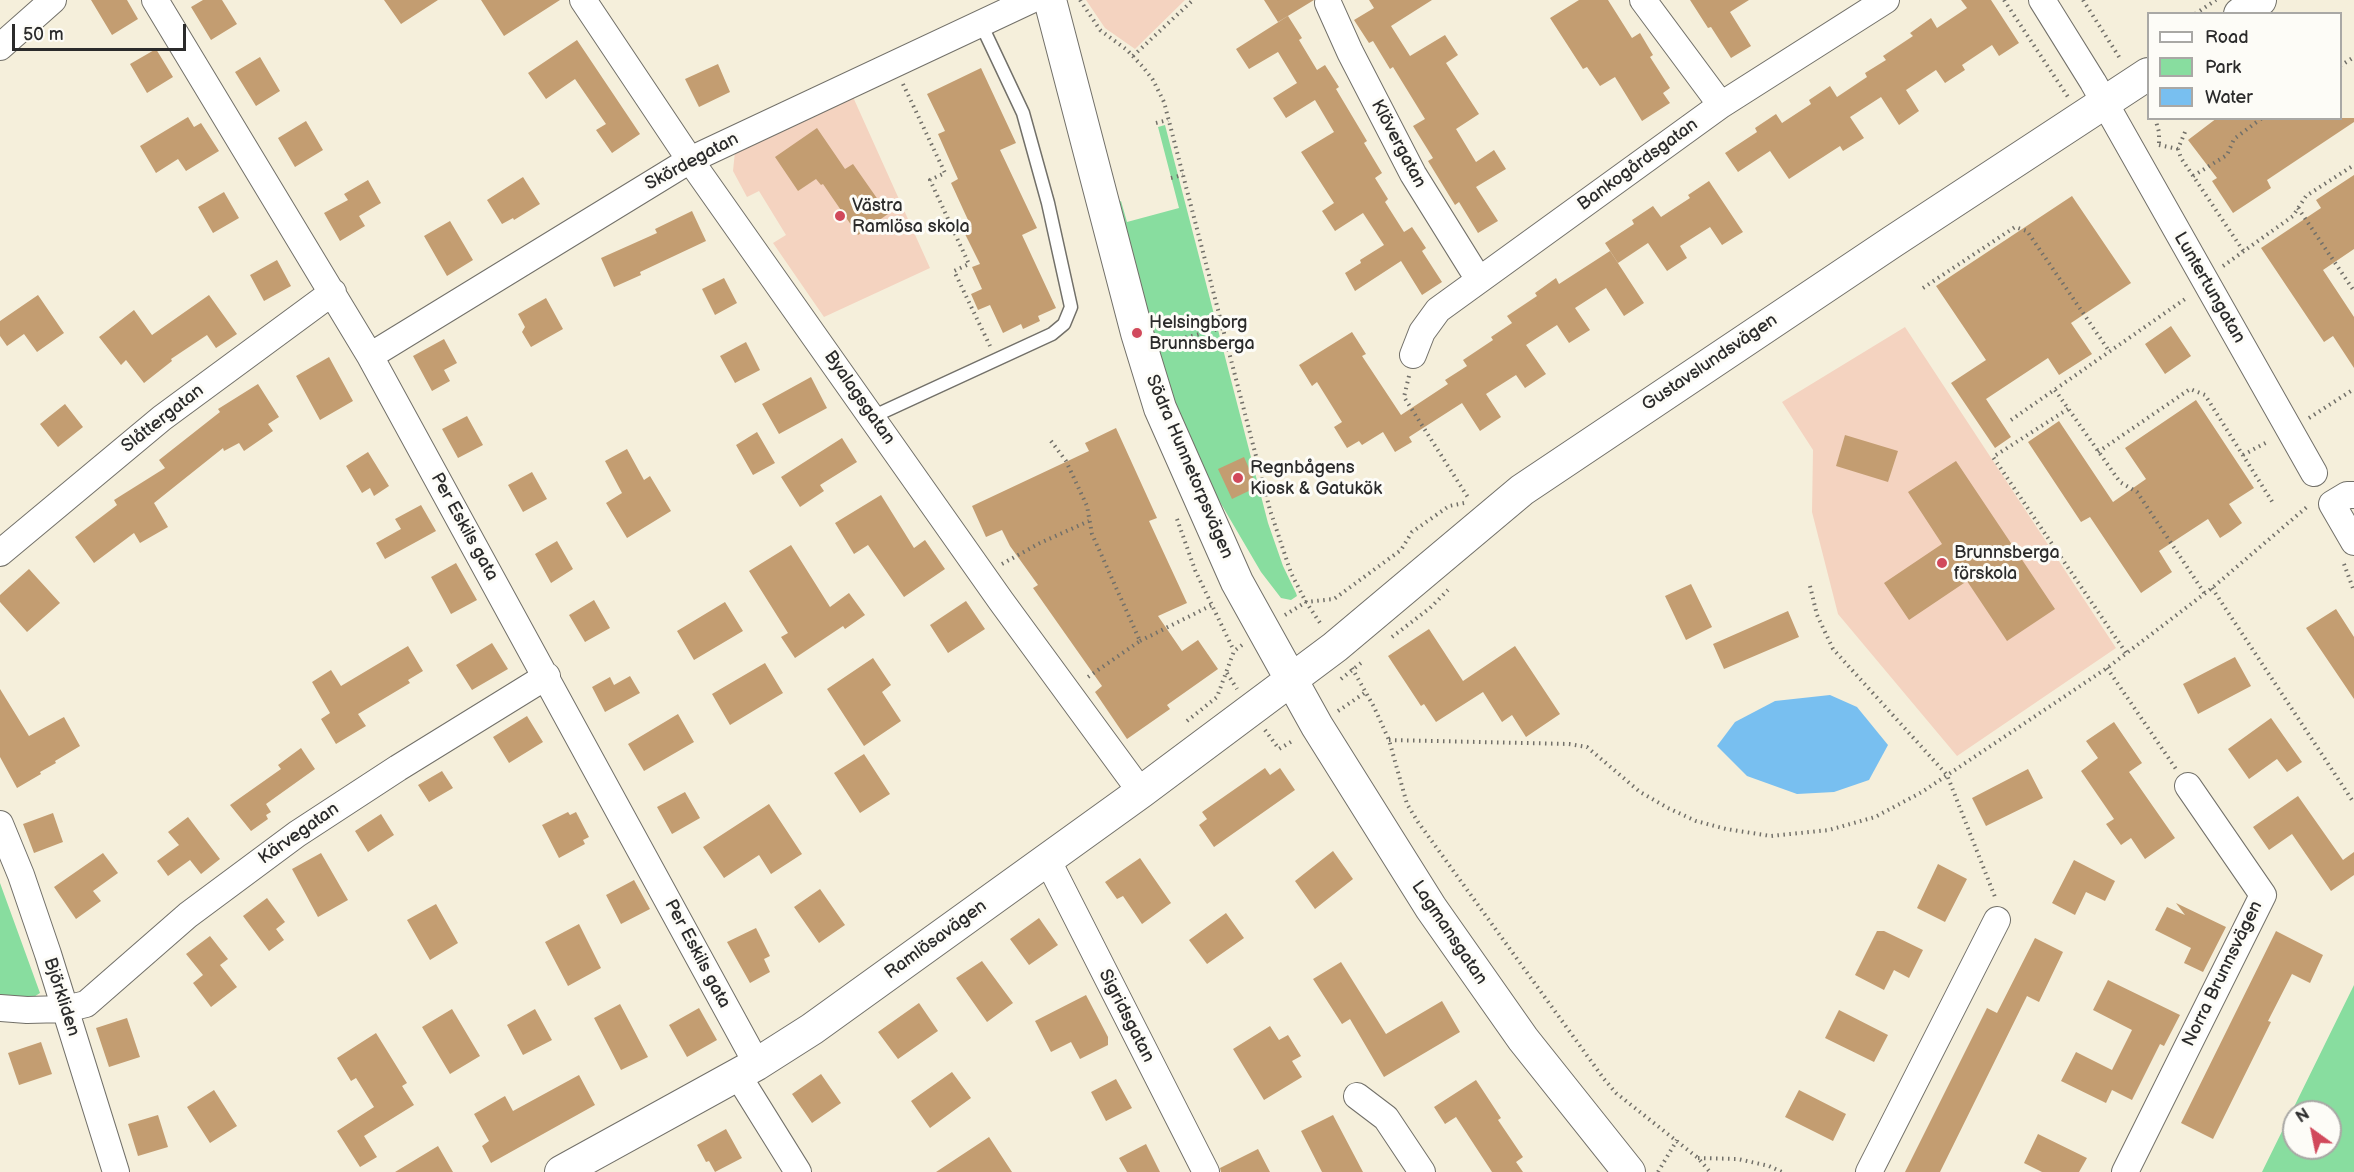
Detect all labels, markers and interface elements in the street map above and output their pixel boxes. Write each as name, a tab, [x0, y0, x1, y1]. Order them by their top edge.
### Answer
scale bar	[15, 12, 189, 50]
legend	[2147, 12, 2342, 120]
text: 50 m	[23, 24, 64, 45]
text: Road	[2205, 27, 2249, 48]
text: Park	[2205, 57, 2241, 78]
text: Water	[2205, 87, 2253, 108]
street label: Klövergatan	[1366, 96, 1430, 192]
street label: Bankogårdsgatan	[1574, 114, 1702, 216]
street label: Skördegatan	[642, 128, 742, 196]
place label: Västra Ramlösa skola	[852, 195, 970, 238]
marker: Västra Ramlösa skola	[833, 209, 847, 223]
street label: Luntertungatan	[2169, 229, 2249, 347]
street label: Gustavslundsvägen	[1638, 310, 1782, 416]
place label: Helsingborg Brunnsberga	[1149, 312, 1255, 354]
marker: Helsingborg Brunnsberga	[1130, 326, 1144, 340]
street label: Byalagsgatan	[819, 347, 899, 449]
street label: Södra Hunnetorpsvägen	[1140, 372, 1238, 562]
street label: Slåttergatan	[118, 380, 208, 458]
place label: Regnbågens Kiosk & Gatukök	[1250, 457, 1382, 500]
street label: Per Eskils gata	[425, 469, 503, 585]
marker: Regnbågens Kiosk & Gatukök	[1231, 471, 1245, 485]
place label: Brunnsberga förskola	[1954, 542, 2060, 584]
marker: Brunnsberga förskola	[1935, 556, 1949, 570]
street label: Kärvegatan	[255, 798, 343, 870]
street label: Lagmansgatan	[1406, 877, 1492, 989]
street label: Per Eskils gata	[659, 896, 735, 1012]
street label: Ramlösavägen	[881, 896, 991, 984]
street label: Norra Brunnsvägen	[2178, 898, 2268, 1050]
street label: Björkliden	[38, 955, 84, 1039]
street label: Sigridsgatan	[1093, 966, 1159, 1066]
north arrow	[2282, 1100, 2342, 1160]
text: N	[2293, 1105, 2313, 1127]

